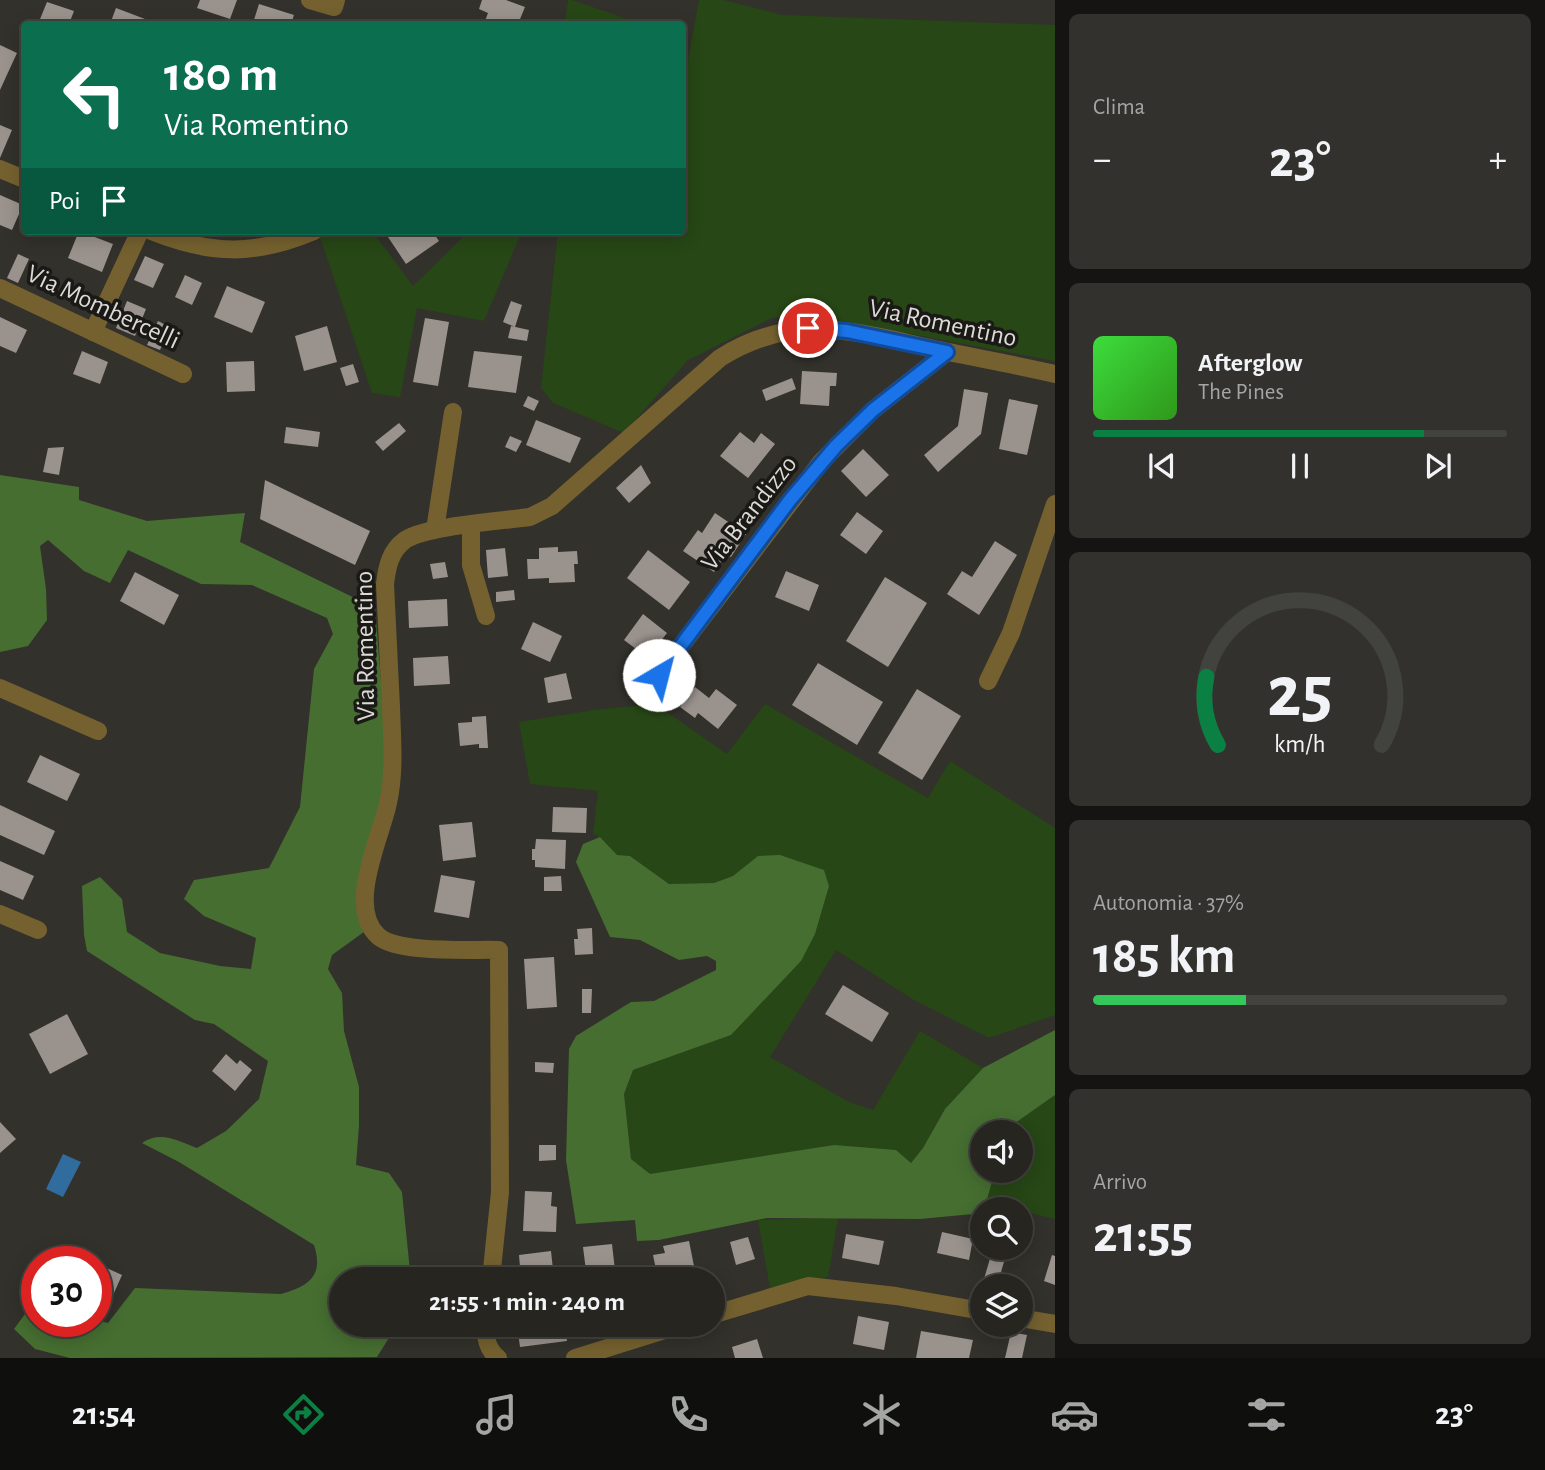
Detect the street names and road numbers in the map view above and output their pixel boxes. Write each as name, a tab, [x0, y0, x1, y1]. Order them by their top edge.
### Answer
street label: Via Mombercelli	[23, 260, 183, 354]
street label: Via Romentino	[867, 295, 1019, 351]
street label: Via Brandizzo	[696, 451, 802, 575]
street label: Via Romentino	[351, 571, 379, 721]

